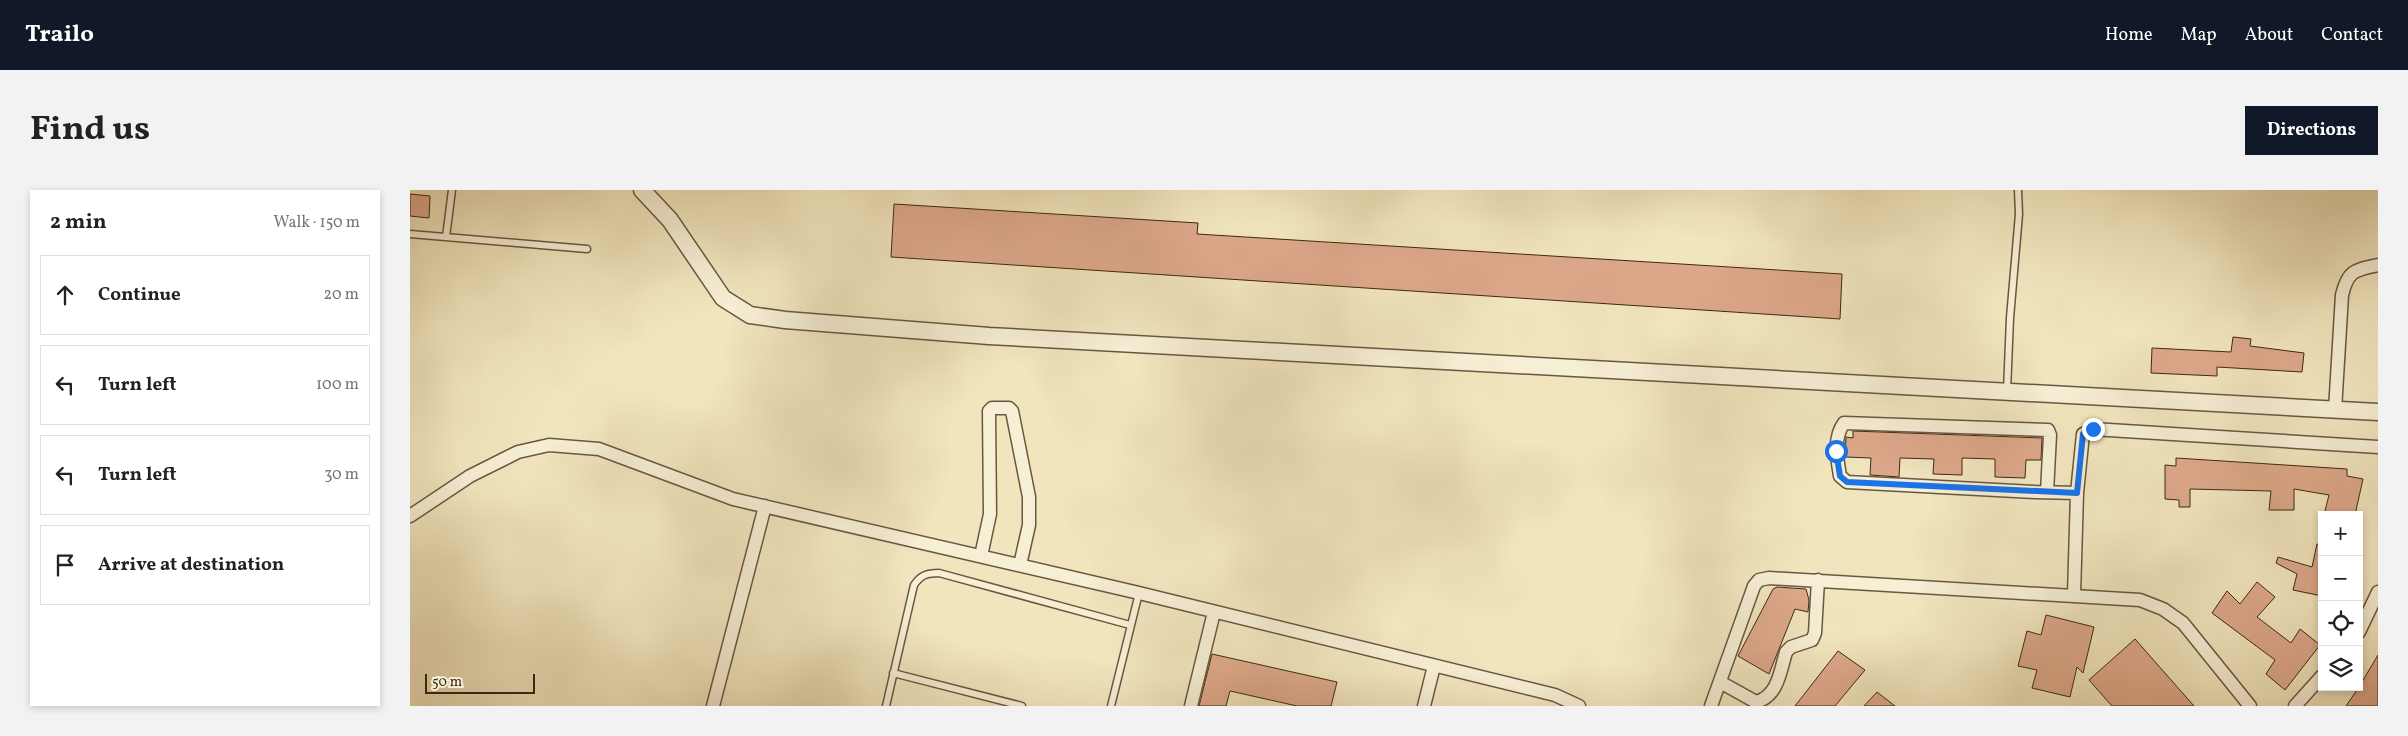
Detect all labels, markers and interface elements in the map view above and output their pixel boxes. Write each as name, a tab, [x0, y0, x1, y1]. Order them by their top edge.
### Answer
text: Trailo	[25, 18, 94, 52]
text: Home	[2105, 23, 2153, 48]
text: Map	[2181, 23, 2217, 48]
text: About	[2245, 23, 2293, 48]
text: Contact	[2321, 23, 2383, 48]
text: Find us	[30, 106, 150, 154]
button: Directions	[2245, 106, 2378, 155]
text: 2 min	[50, 208, 107, 237]
text: Walk · 150 m	[274, 212, 360, 234]
icon: ahead	[51, 281, 79, 309]
text: Continue	[98, 282, 181, 308]
text: 20 m	[324, 284, 359, 306]
icon: left	[51, 371, 79, 399]
text: Turn left	[98, 372, 177, 398]
text: 100 m	[316, 374, 359, 396]
route end	[2082, 418, 2105, 441]
route start	[1825, 440, 1848, 463]
icon: left	[51, 461, 79, 489]
text: Turn left	[98, 462, 177, 488]
text: 30 m	[324, 464, 359, 486]
map controls	[2318, 511, 2363, 691]
button: +	[2318, 511, 2363, 556]
icon: arrive	[51, 551, 79, 579]
text: Arrive at destination	[98, 552, 284, 578]
button: −	[2318, 556, 2363, 601]
button: locate	[2318, 601, 2363, 646]
button: layers	[2318, 646, 2363, 691]
scale bar	[425, 671, 535, 694]
text: 50 m	[432, 673, 462, 692]

